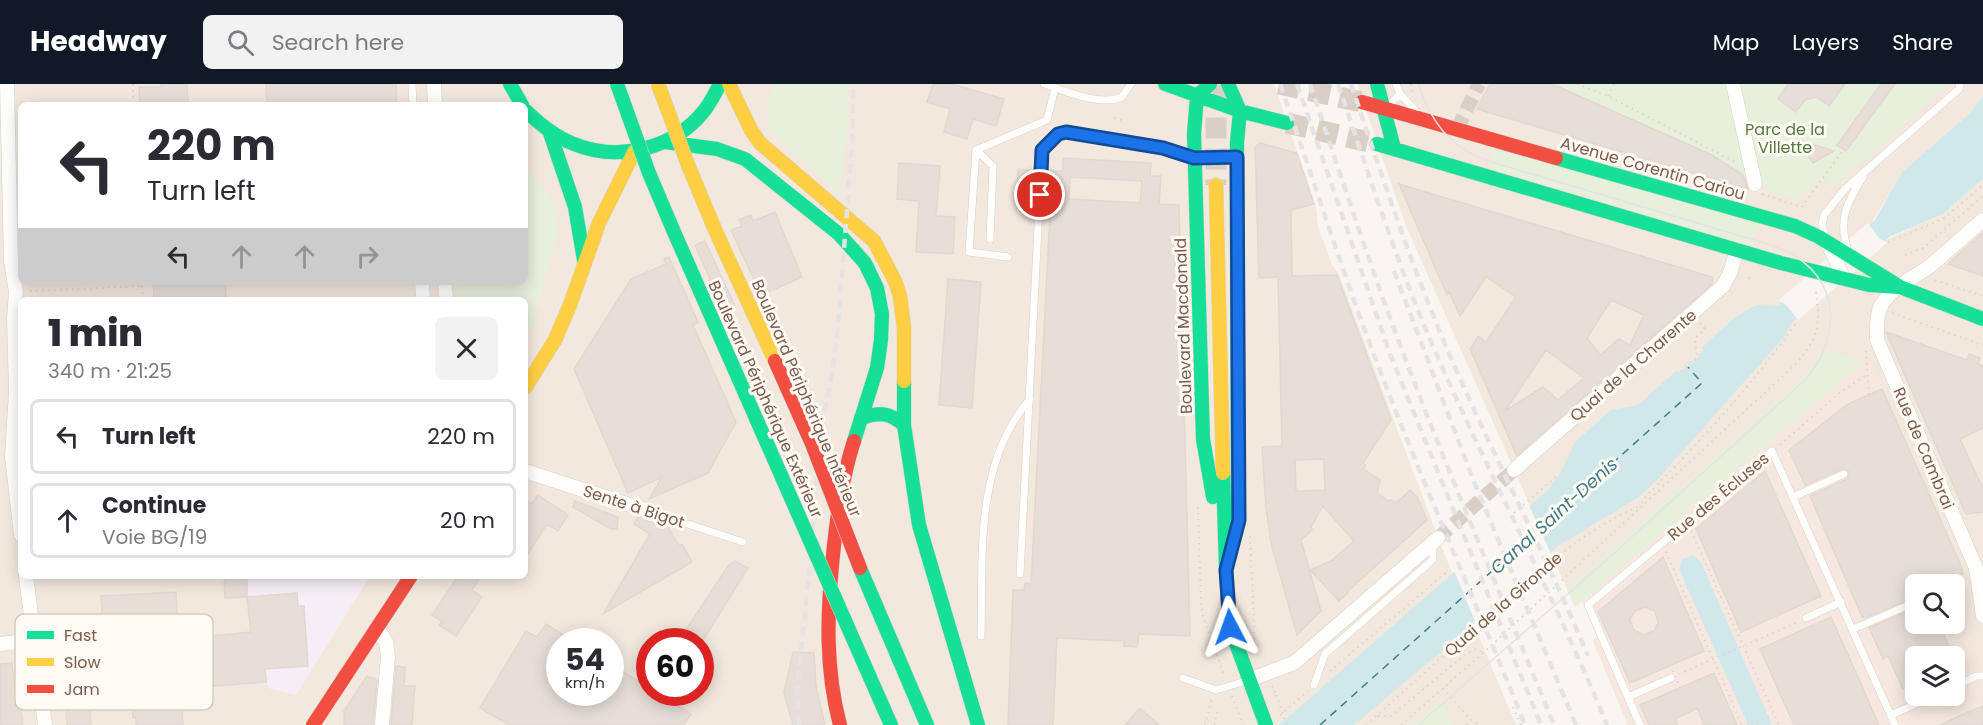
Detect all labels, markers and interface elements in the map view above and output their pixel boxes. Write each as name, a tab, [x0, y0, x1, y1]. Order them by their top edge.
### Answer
search box	[203, 15, 623, 69]
text: Headway	[30, 22, 167, 61]
icon: search	[224, 26, 257, 59]
text: Search here	[272, 27, 404, 58]
text: Map	[1713, 28, 1759, 57]
text: Layers	[1792, 28, 1859, 57]
text: Share	[1892, 28, 1953, 57]
text: 220 m	[147, 116, 276, 175]
park label: Parc de la Villette	[1745, 118, 1825, 159]
icon: left	[48, 126, 126, 204]
street label: Avenue Corentin Cariou	[1558, 131, 1748, 206]
pin	[1014, 169, 1065, 220]
text: Turn left	[147, 172, 256, 209]
icon: arrive	[1023, 178, 1056, 211]
street label: Boulevard Macdonald	[1169, 238, 1198, 414]
icon: left	[162, 240, 195, 273]
icon: ahead	[225, 240, 258, 273]
icon: ahead	[288, 240, 321, 273]
icon: right	[351, 240, 384, 273]
street label: Boulevard Périphérique Intérieur	[746, 276, 867, 521]
street label: Boulevard Périphérique Extérieur	[703, 277, 829, 522]
street label: Quai de la Charente	[1565, 304, 1702, 427]
text: 1 min	[48, 308, 143, 359]
button: close	[435, 317, 498, 380]
text: 340 m · 21:25	[48, 357, 172, 385]
street label: Rue de Cambrai	[1887, 384, 1960, 513]
icon: left	[51, 420, 84, 453]
text: Turn left	[102, 421, 196, 452]
text: 220 m	[427, 421, 495, 452]
street label: Rue des Écluses	[1663, 447, 1774, 546]
water label: Canal Saint-Denis	[1484, 452, 1623, 580]
street label: Sente à Bigot	[580, 479, 688, 534]
text: Continue	[102, 490, 206, 521]
icon: ahead	[51, 504, 84, 537]
text: 20 m	[440, 505, 495, 536]
text: Voie BG/19	[102, 523, 207, 551]
street label: Quai de la Gironde	[1439, 547, 1567, 662]
map controls	[1905, 574, 1965, 706]
button: search	[1905, 574, 1965, 634]
position arrow	[1198, 595, 1262, 659]
legend	[15, 614, 213, 710]
text: Fast	[64, 624, 97, 647]
speed limit sign: 60	[636, 628, 714, 706]
text: 54	[565, 638, 605, 681]
button: layers	[1905, 646, 1965, 706]
text: Slow	[64, 651, 101, 674]
text: km/h	[565, 672, 605, 693]
text: Jam	[64, 678, 100, 701]

